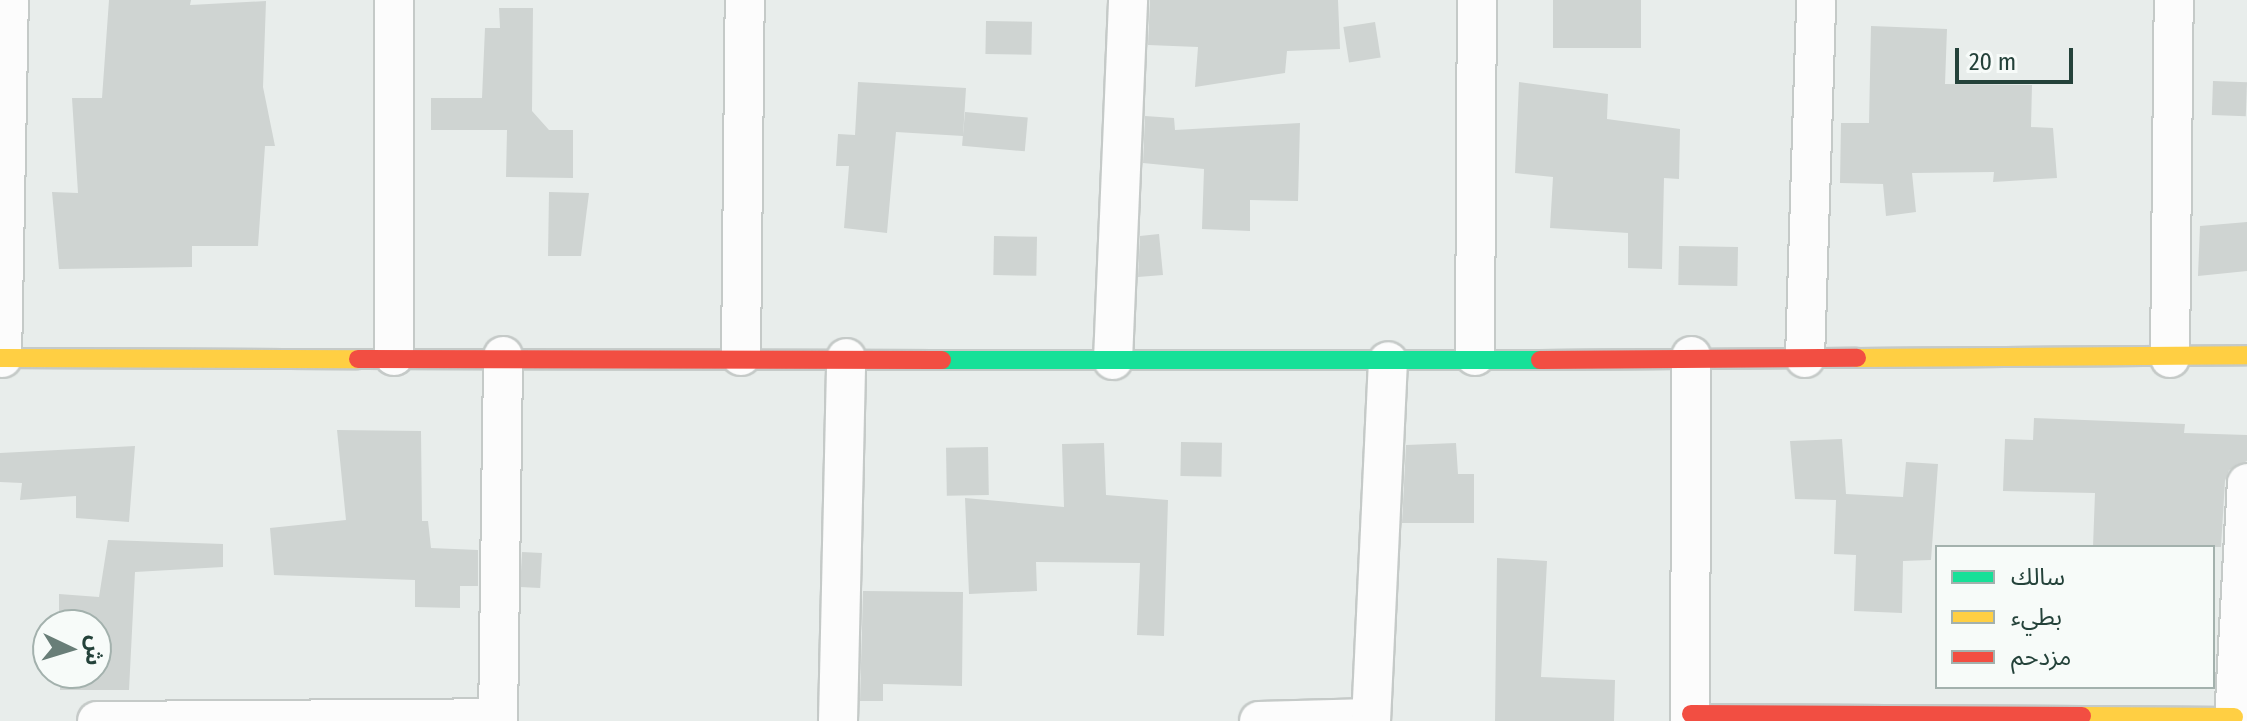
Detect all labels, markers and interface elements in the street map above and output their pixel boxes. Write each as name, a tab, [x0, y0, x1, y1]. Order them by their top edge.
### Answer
scale bar	[1959, 32, 2077, 82]
text: 20 m	[1969, 48, 2016, 76]
legend	[1935, 545, 2215, 689]
text: سالك	[2011, 563, 2065, 591]
text: بطيء	[2011, 603, 2062, 631]
north arrow	[32, 609, 112, 689]
text: ش	[80, 635, 109, 667]
text: مزدحم	[2011, 643, 2071, 671]

